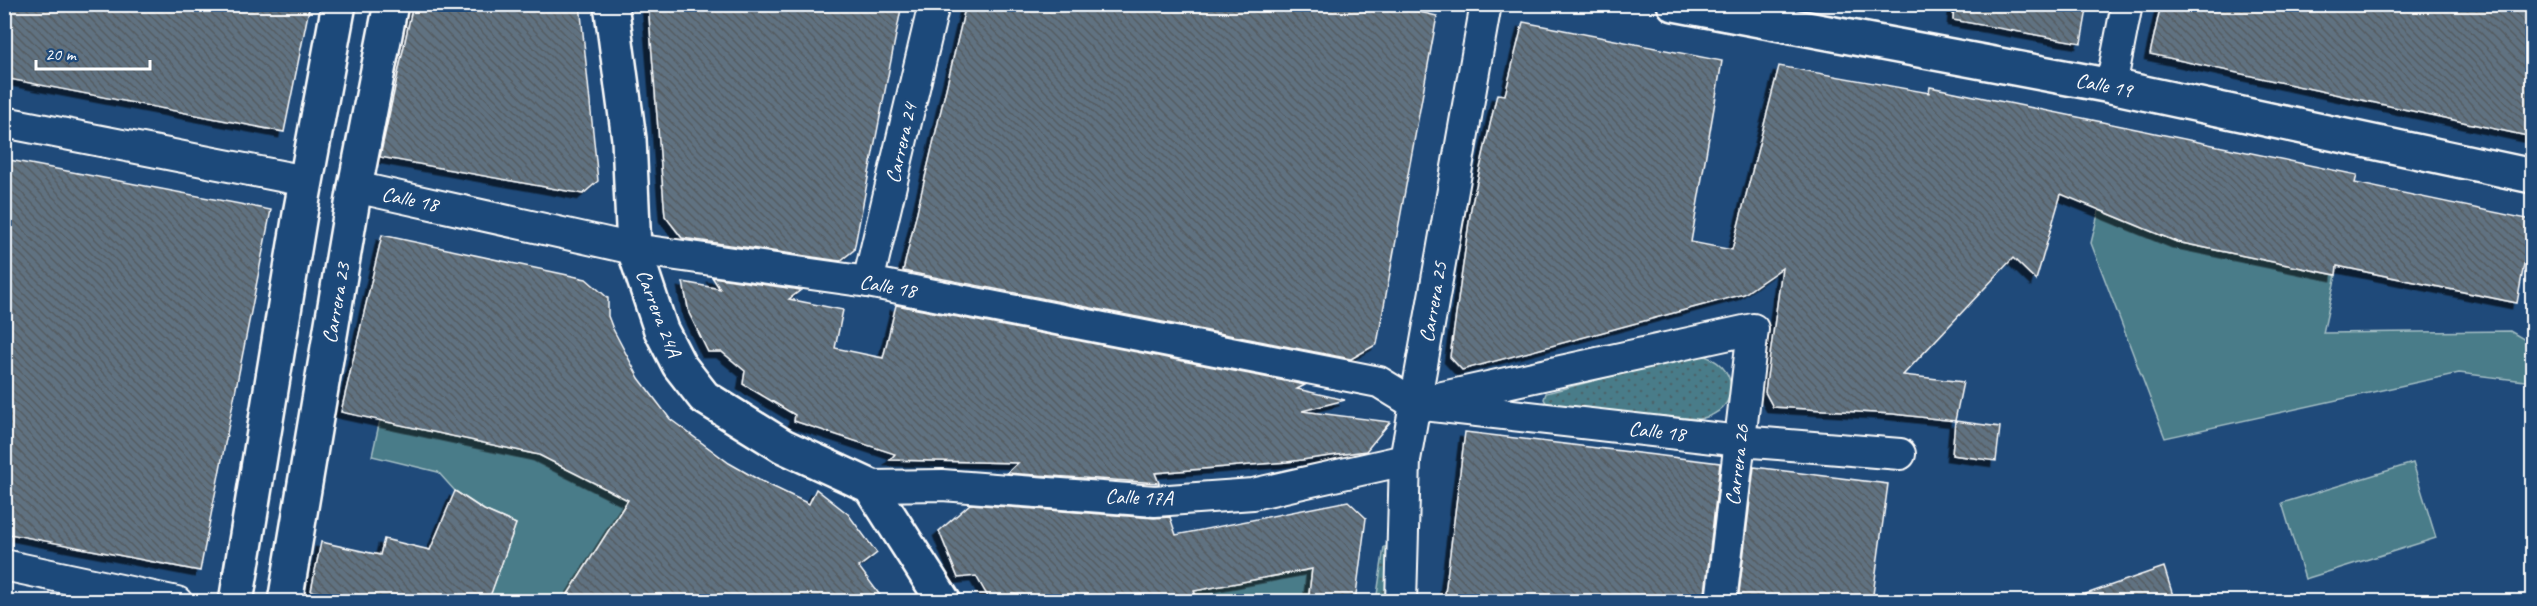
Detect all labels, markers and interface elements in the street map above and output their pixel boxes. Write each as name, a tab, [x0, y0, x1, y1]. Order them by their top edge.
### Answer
scale bar	[36, 33, 150, 71]
text: 20 m	[45, 43, 78, 65]
street label: Calle 19	[2074, 67, 2136, 103]
street label: Carrera 24	[879, 98, 923, 185]
street label: Calle 18	[379, 180, 443, 218]
street label: Carrera 25	[1413, 258, 1453, 344]
street label: Carrera 23	[316, 259, 356, 345]
street label: Carrera 24A	[630, 266, 688, 362]
street label: Calle 18	[858, 268, 921, 304]
street label: Calle 18	[1627, 415, 1689, 447]
street label: Carrera 26	[1719, 423, 1755, 507]
street label: Calle 17A	[1105, 483, 1175, 511]

